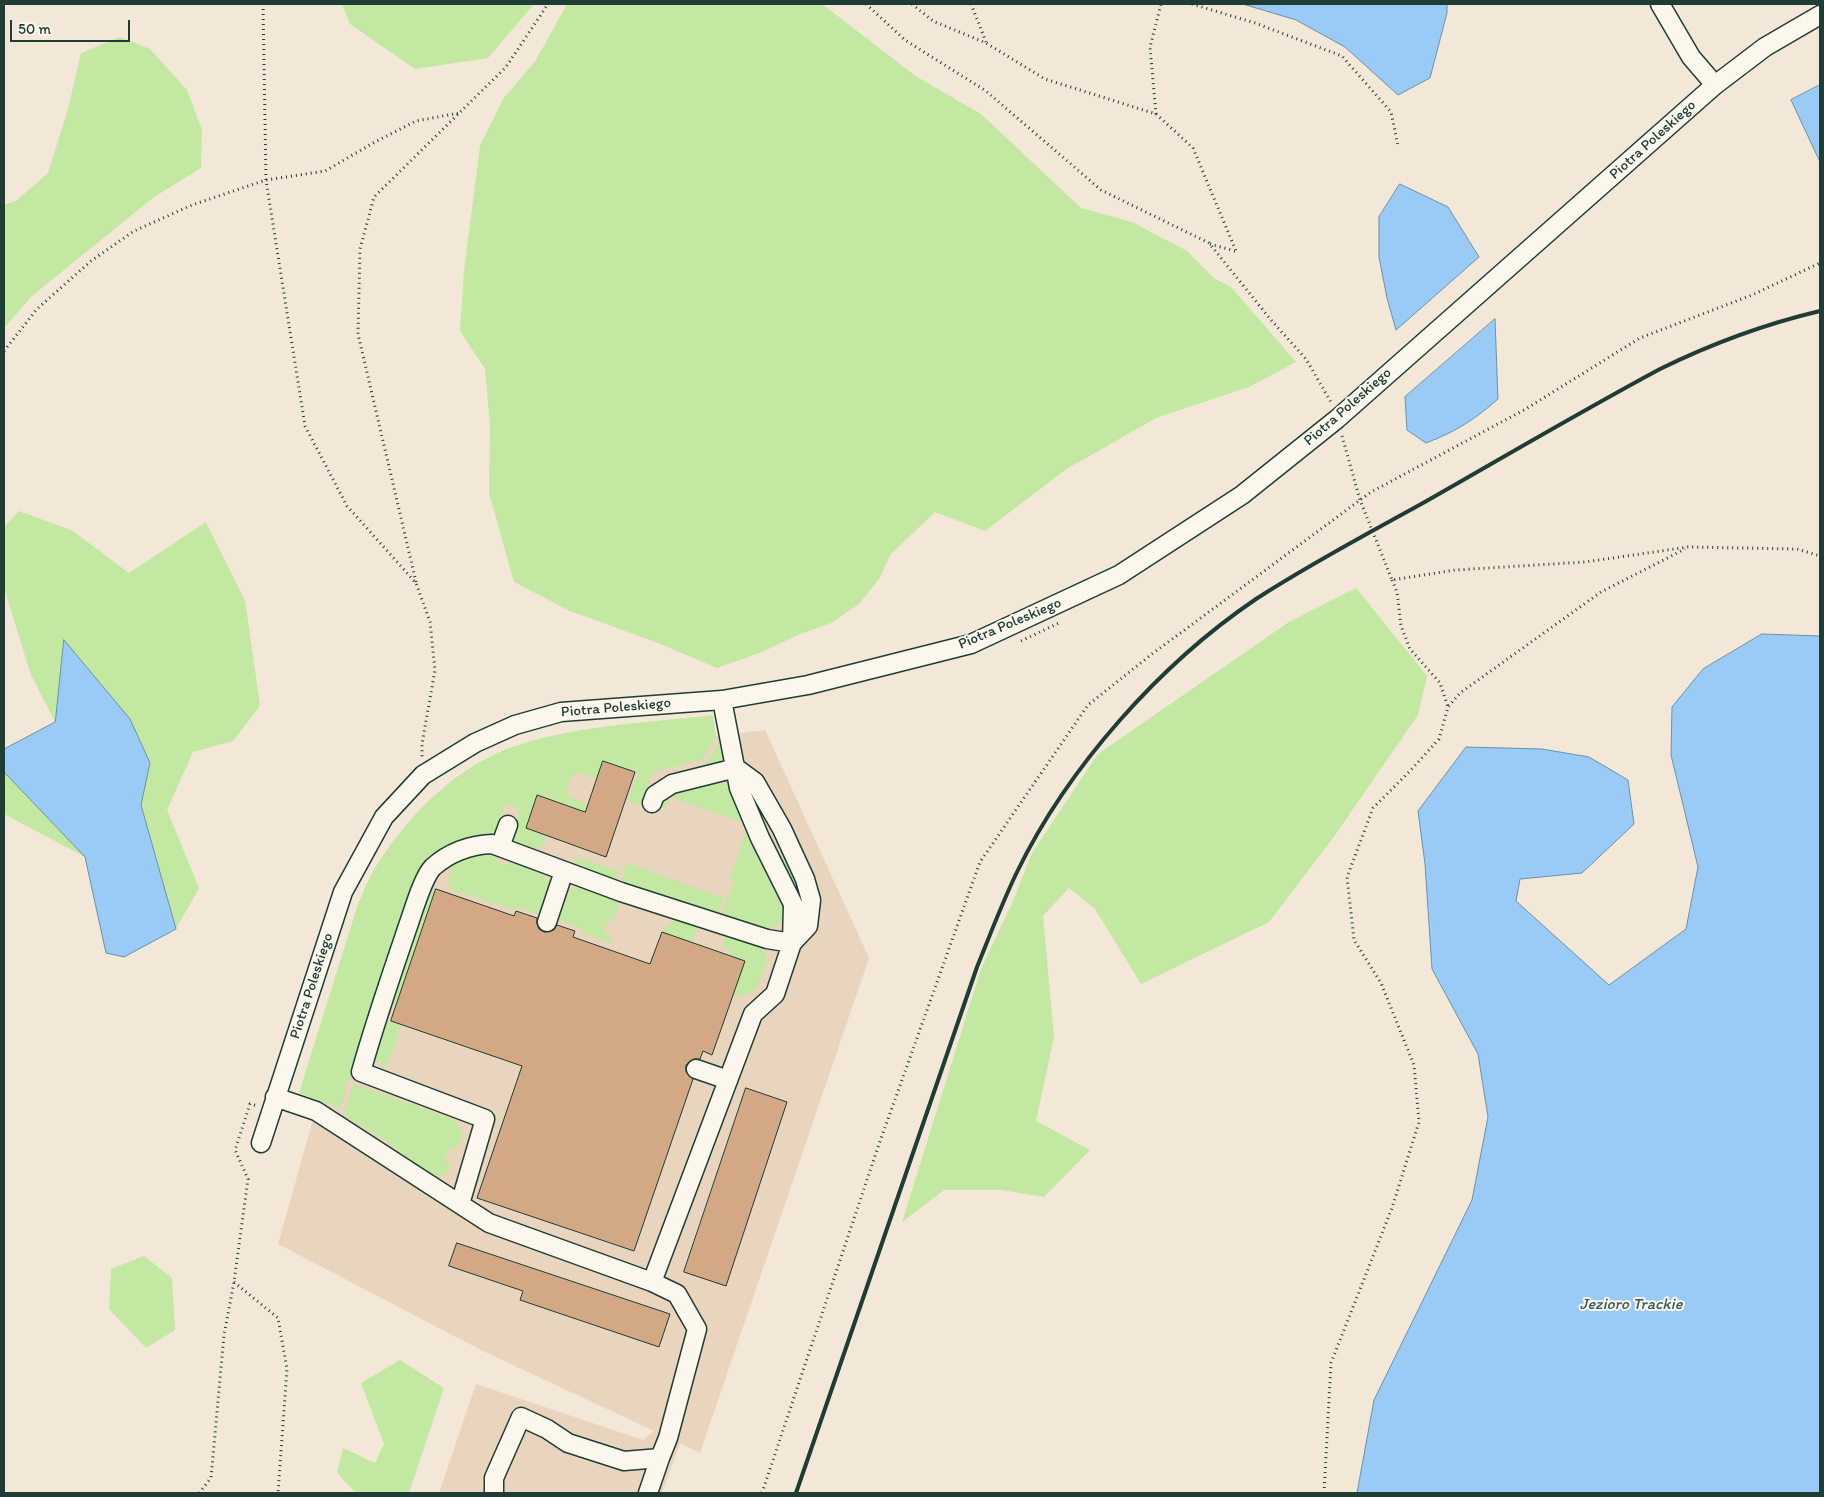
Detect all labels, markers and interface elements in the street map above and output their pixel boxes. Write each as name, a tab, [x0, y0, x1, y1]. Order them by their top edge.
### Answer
scale bar	[12, 10, 132, 42]
text: 50 m	[18, 20, 51, 38]
street label: Piotra Poleskiego	[1606, 96, 1700, 184]
street label: Piotra Poleskiego	[1300, 364, 1396, 450]
street label: Piotra Poleskiego	[956, 594, 1064, 654]
street label: Piotra Poleskiego	[560, 694, 672, 722]
street label: Piotra Poleskiego	[286, 931, 338, 1041]
water label: Jezioro Trackie	[1580, 1295, 1682, 1315]

